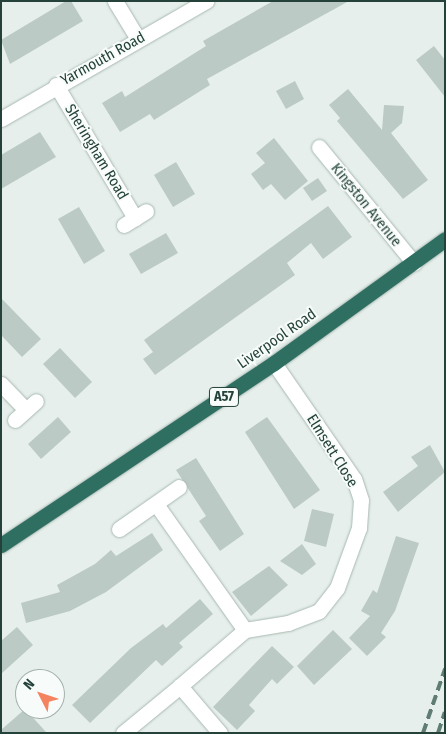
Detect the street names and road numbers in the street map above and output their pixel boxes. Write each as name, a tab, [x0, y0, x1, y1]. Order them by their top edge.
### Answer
street label: Yarmouth Road	[58, 28, 148, 90]
street label: Sheringham Road	[60, 101, 132, 203]
street label: Kingston Avenue	[327, 160, 405, 250]
street label: Liverpool Road	[234, 305, 320, 373]
road number: A57	[208, 386, 240, 408]
street label: Elmsett Close	[302, 411, 362, 491]

